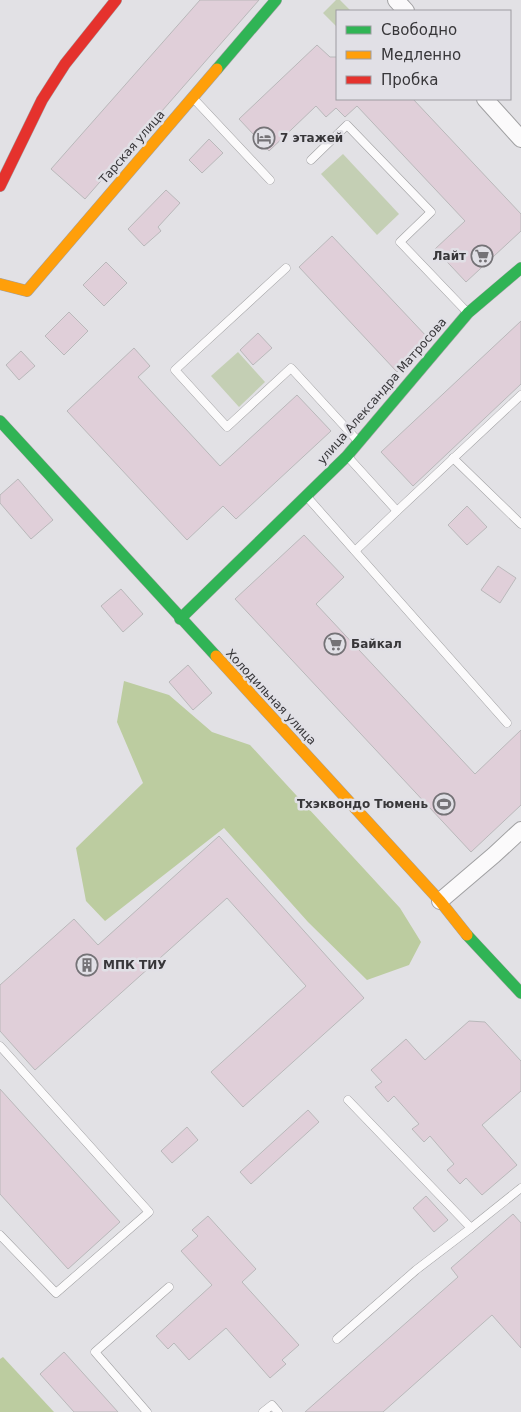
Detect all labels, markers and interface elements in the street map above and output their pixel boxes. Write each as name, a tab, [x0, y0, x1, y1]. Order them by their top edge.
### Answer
legend	[336, 10, 511, 100]
text: Свободно	[381, 21, 457, 39]
text: Медленно	[381, 46, 461, 64]
text: Пробка	[381, 71, 438, 89]
street label: Тарская улица	[96, 107, 168, 187]
hotel icon: 7 этажей	[252, 126, 276, 150]
place label: 7 этажей	[280, 131, 343, 145]
supermarket icon: Лайт	[470, 244, 494, 268]
place label: Лайт	[433, 249, 466, 263]
street label: улица Александра Матросова	[315, 315, 449, 467]
supermarket icon: Байкал	[323, 632, 347, 656]
place label: Байкал	[351, 637, 402, 651]
street label: Холодильная улица	[223, 646, 319, 748]
sports icon: Тхэквондо Тюмень	[432, 792, 456, 816]
place label: Тхэквондо Тюмень	[297, 797, 428, 811]
building icon: МПК ТИУ	[75, 953, 99, 977]
place label: МПК ТИУ	[103, 958, 166, 972]

